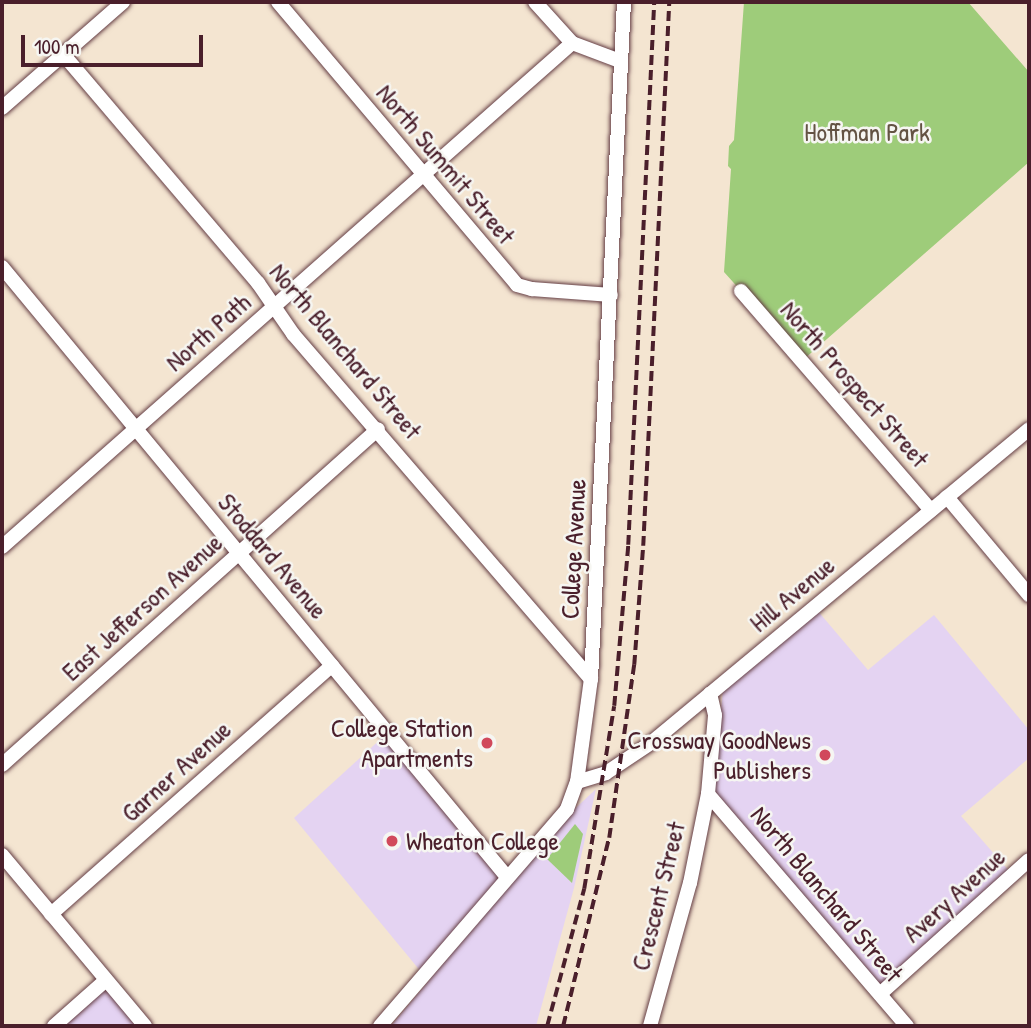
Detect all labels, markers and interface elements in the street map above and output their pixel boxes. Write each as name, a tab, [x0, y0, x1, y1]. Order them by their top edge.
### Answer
scale bar	[24, 21, 206, 65]
text: 100 m	[34, 32, 80, 61]
street label: North Summit Street	[370, 78, 522, 250]
park label: Hoffman Park	[804, 116, 930, 148]
street label: North Blanchard Street	[263, 257, 429, 445]
street label: North Path	[159, 287, 257, 377]
street label: North Prospect Street	[774, 294, 936, 474]
street label: College Avenue	[554, 478, 592, 620]
street label: Stoddard Avenue	[212, 487, 334, 625]
street label: East Jefferson Avenue	[55, 527, 229, 687]
street label: Hill Avenue	[743, 550, 841, 638]
place label: College Station Apartments	[331, 712, 473, 774]
street label: Garner Avenue	[115, 714, 237, 828]
place label: Crossway GoodNews Publishers	[627, 724, 811, 786]
marker: College Station Apartments	[479, 735, 495, 751]
marker: Crossway GoodNews Publishers	[817, 747, 833, 763]
street label: North Blanchard Street	[744, 800, 910, 988]
street label: Crescent Street	[624, 818, 692, 974]
place label: Wheaton College	[406, 825, 559, 857]
marker: Wheaton College	[384, 833, 400, 849]
street label: Avery Avenue	[897, 841, 1011, 949]

